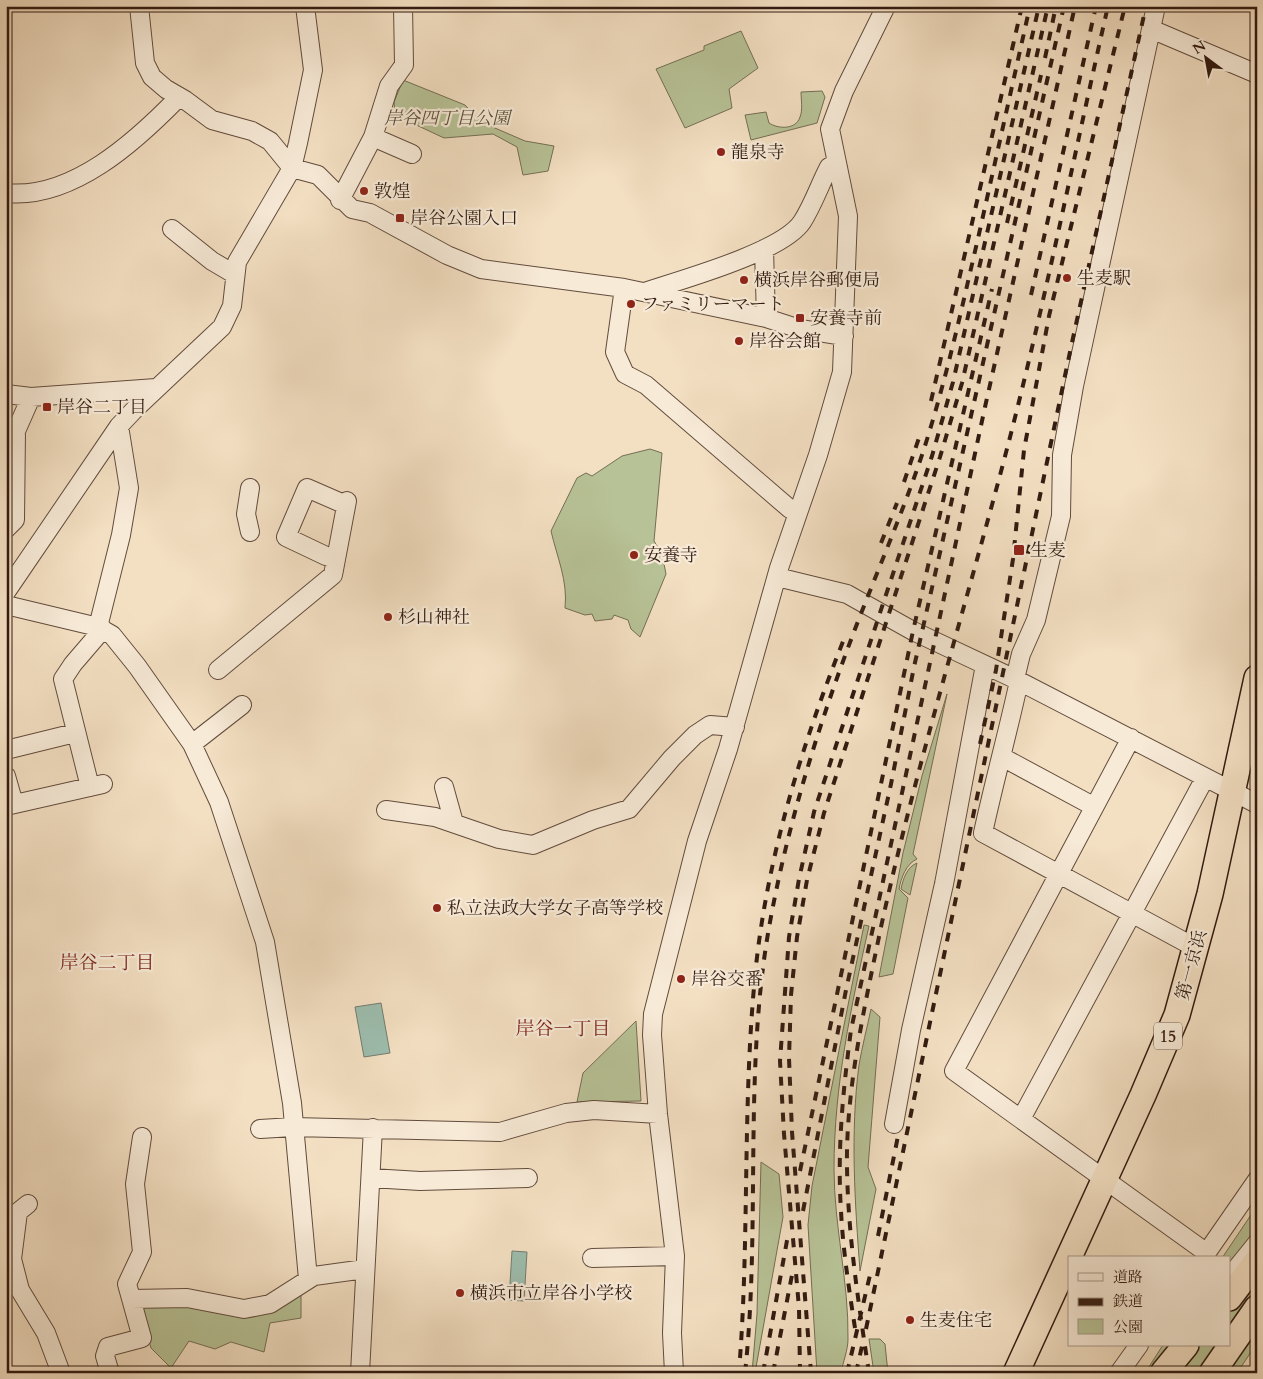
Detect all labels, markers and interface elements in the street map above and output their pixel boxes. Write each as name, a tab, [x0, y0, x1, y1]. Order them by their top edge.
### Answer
north arrow	[1180, 32, 1230, 82]
text: N	[1189, 36, 1210, 59]
park label: 岸谷四丁目公園	[384, 106, 513, 131]
place label: 龍泉寺	[731, 140, 785, 165]
marker: 龍泉寺	[715, 146, 727, 158]
place label: 敦煌	[374, 179, 410, 204]
marker: 敦煌	[358, 185, 370, 197]
place label: 岸谷公園入口	[410, 206, 518, 231]
marker: 岸谷公園入口	[394, 212, 406, 224]
place label: 生麦駅	[1077, 266, 1131, 291]
place label: 横浜岸谷郵便局	[754, 268, 880, 293]
marker: 生麦駅	[1061, 272, 1073, 284]
marker: 横浜岸谷郵便局	[738, 274, 750, 286]
place label: ファミリーマート	[641, 292, 785, 317]
marker: ファミリーマート	[625, 298, 637, 310]
place label: 安養寺前	[810, 306, 882, 331]
marker: 安養寺前	[794, 312, 806, 324]
place label: 岸谷会館	[749, 329, 821, 354]
marker: 岸谷会館	[733, 335, 745, 347]
place label: 岸谷二丁目	[57, 395, 147, 420]
marker: 岸谷二丁目	[41, 401, 53, 413]
place label: 生麦	[1030, 538, 1066, 563]
place label: 安養寺	[644, 543, 698, 568]
marker: 生麦	[1012, 543, 1026, 557]
marker: 安養寺	[628, 549, 640, 561]
place label: 杉山神社	[398, 605, 470, 630]
marker: 杉山神社	[382, 611, 394, 623]
place label: 私立法政大学女子高等学校	[447, 896, 663, 921]
marker: 私立法政大学女子高等学校	[431, 902, 443, 914]
street label: 第一京浜	[1170, 927, 1213, 1003]
district label: 岸谷二丁目	[59, 950, 155, 976]
place label: 岸谷交番	[691, 967, 763, 992]
marker: 岸谷交番	[675, 973, 687, 985]
district label: 岸谷一丁目	[515, 1016, 611, 1042]
road number: 15	[1154, 1022, 1182, 1050]
legend	[1068, 1256, 1230, 1346]
text: 道路	[1113, 1267, 1143, 1287]
place label: 横浜市立岸谷小学校	[470, 1281, 632, 1306]
marker: 横浜市立岸谷小学校	[454, 1287, 466, 1299]
text: 鉄道	[1113, 1291, 1143, 1311]
place label: 生麦住宅	[920, 1308, 992, 1333]
marker: 生麦住宅	[904, 1314, 916, 1326]
text: 公園	[1113, 1317, 1143, 1337]

